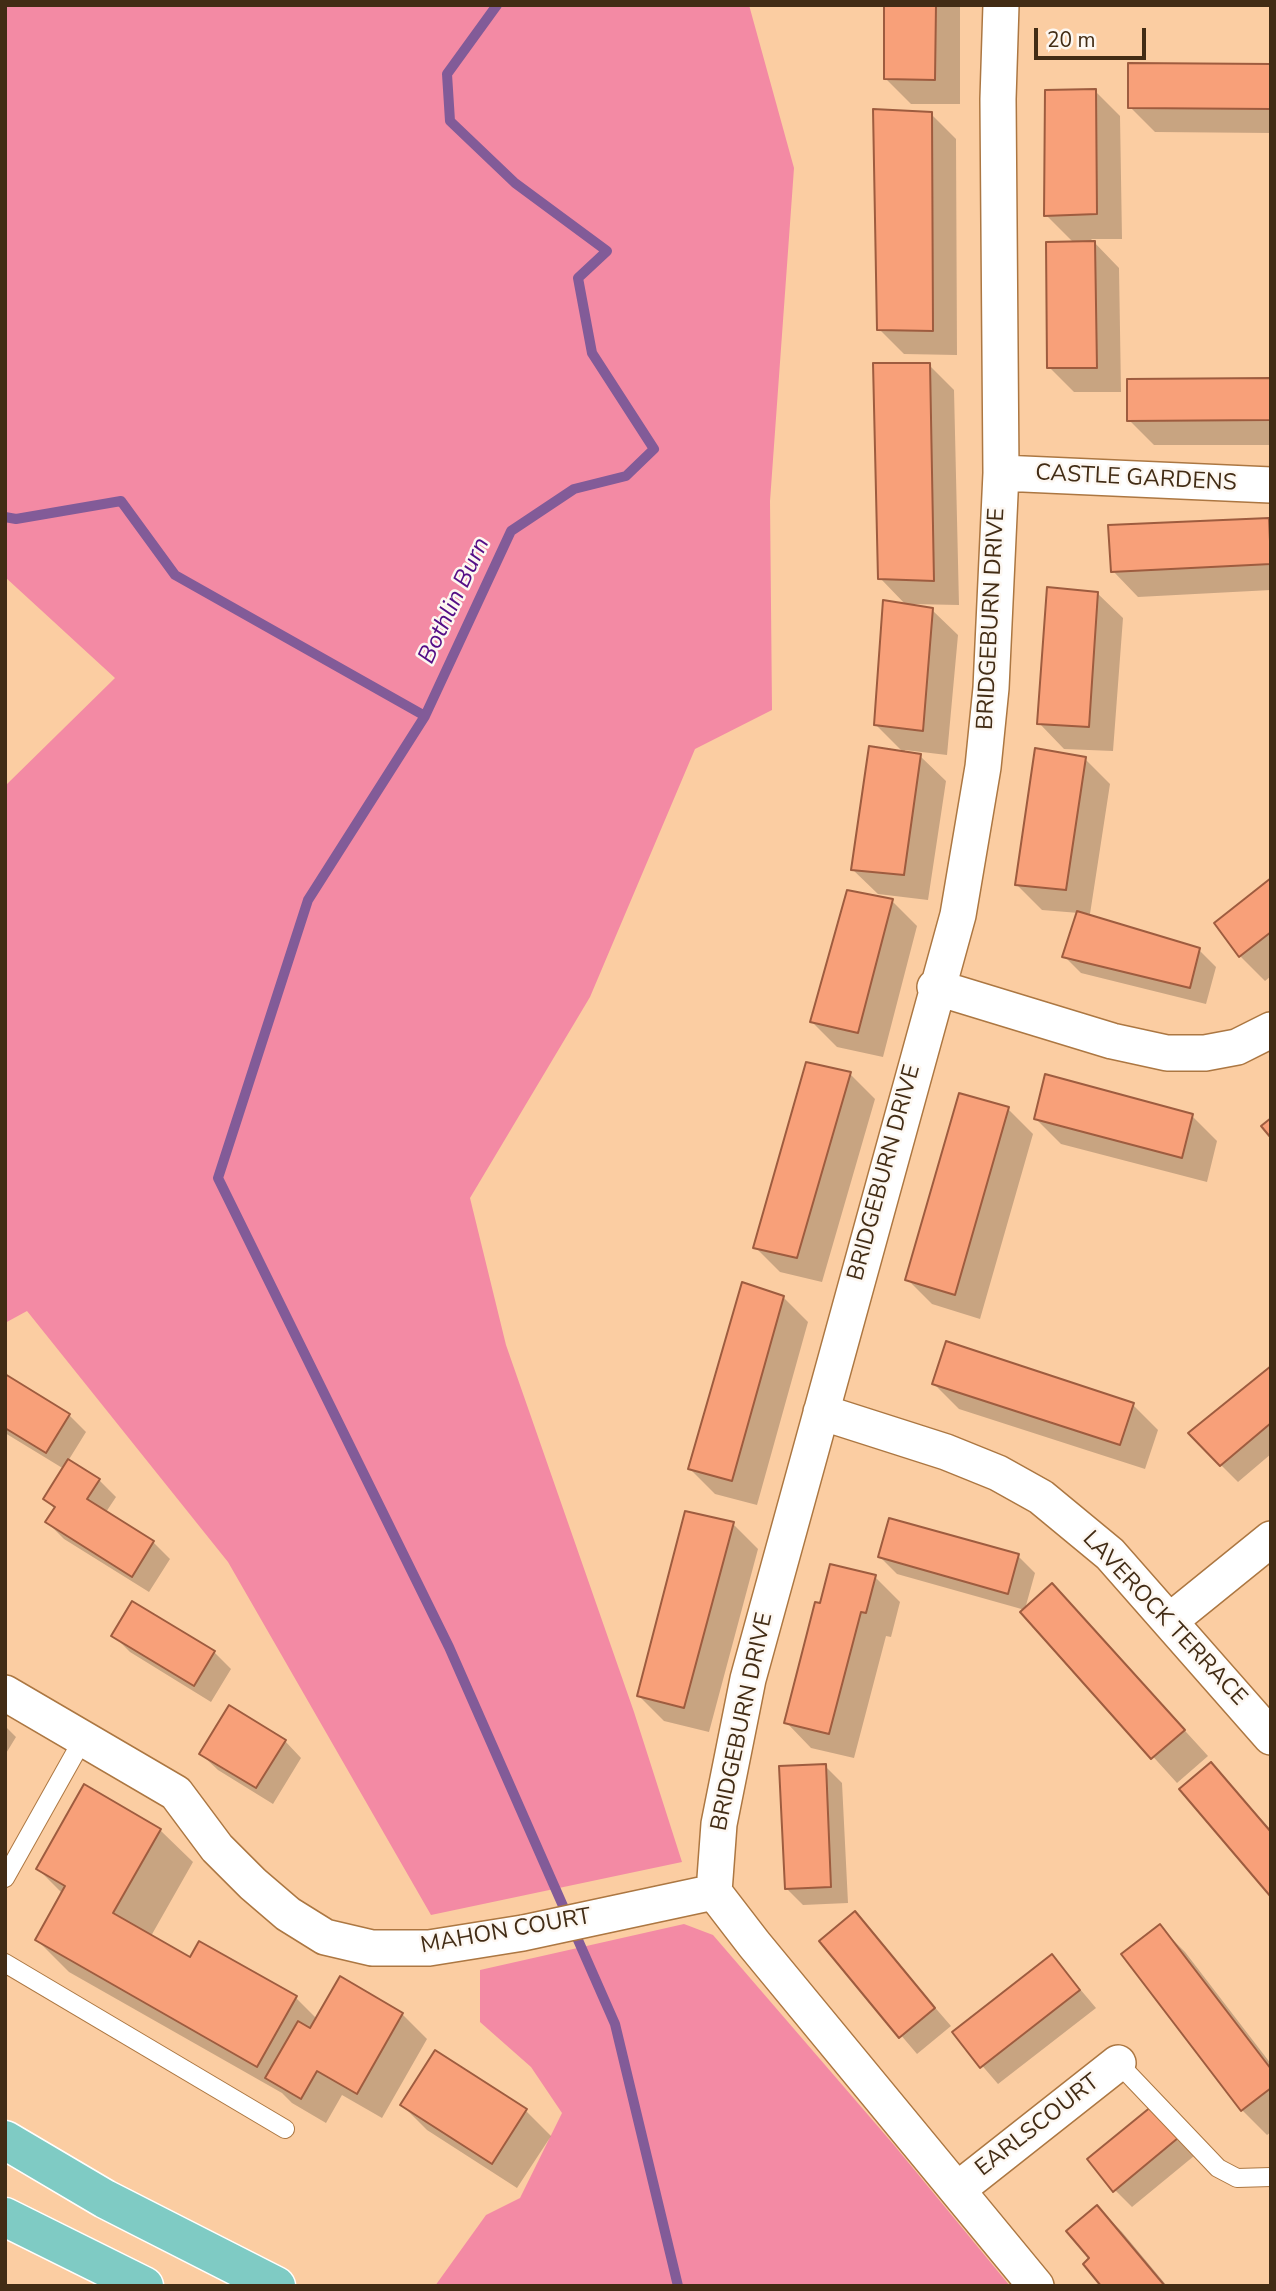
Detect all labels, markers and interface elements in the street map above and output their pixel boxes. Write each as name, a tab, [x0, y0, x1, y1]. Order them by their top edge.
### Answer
scale bar	[1038, 14, 1150, 58]
text: 20 m	[1047, 26, 1096, 54]
street label: CASTLE GARDENS	[1035, 460, 1237, 498]
street label: BRIDGEBURN DRIVE	[972, 507, 1012, 731]
water label: Bothlin Burn	[413, 533, 497, 669]
street label: BRIDGEBURN DRIVE	[843, 1062, 927, 1284]
street label: LAVEROCK TERRACE	[1076, 1526, 1252, 1712]
street label: BRIDGEBURN DRIVE	[706, 1610, 780, 1834]
street label: MAHON COURT	[419, 1903, 593, 1961]
street label: EARLSCOURT	[971, 2069, 1105, 2183]

